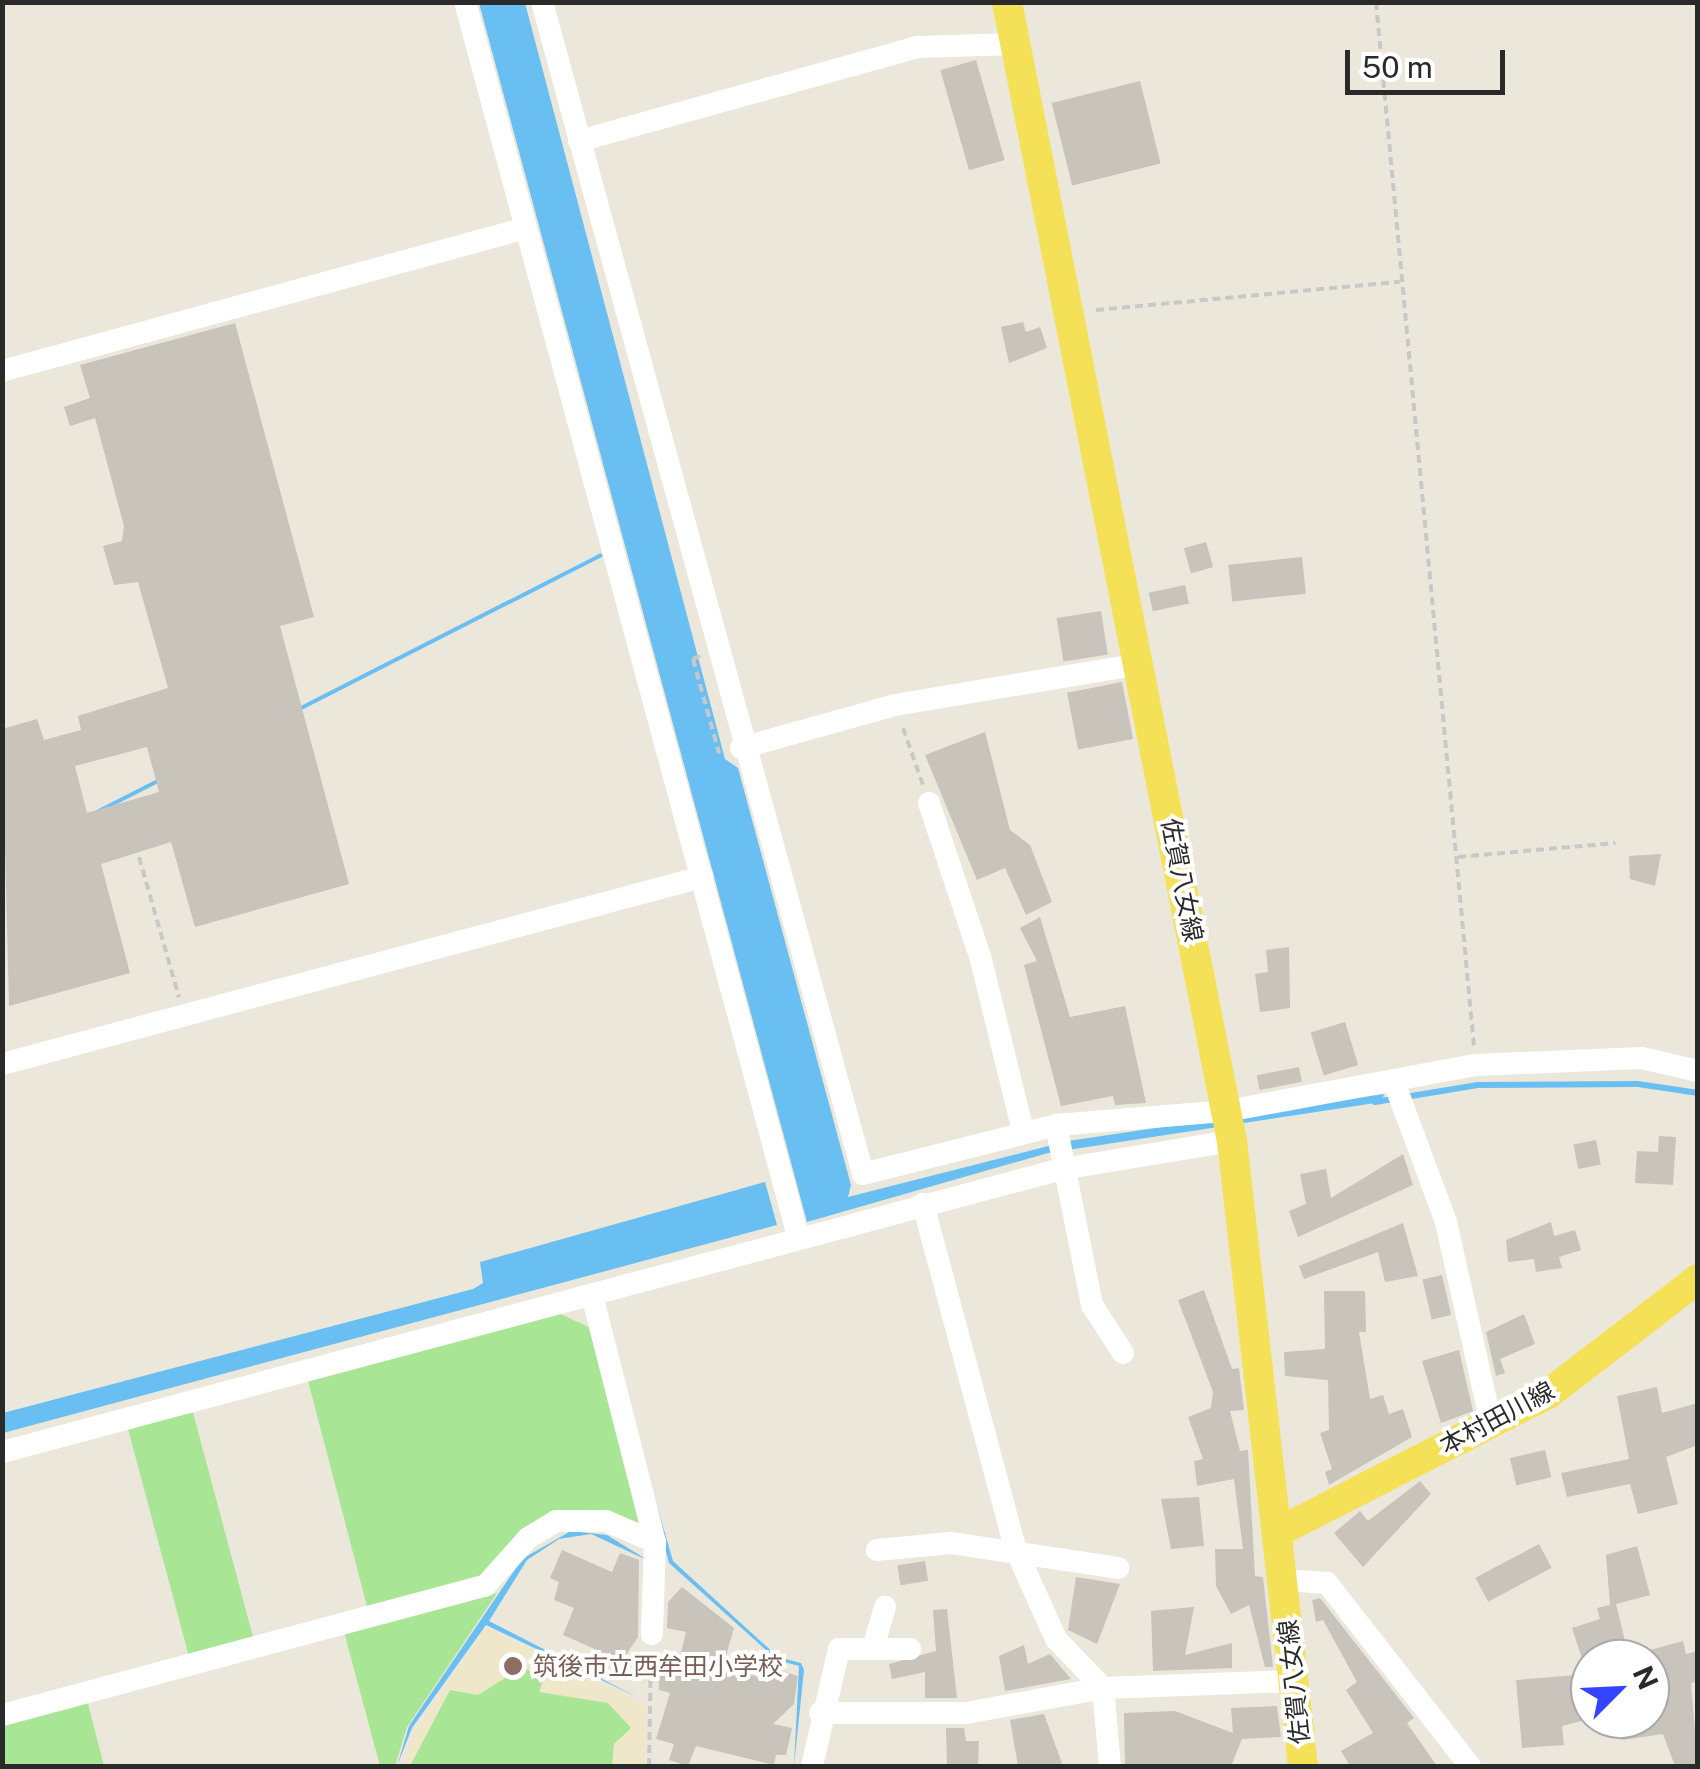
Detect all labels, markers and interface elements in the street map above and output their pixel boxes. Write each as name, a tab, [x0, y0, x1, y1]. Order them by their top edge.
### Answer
scale bar	[1350, 30, 1510, 92]
text: 50 m	[1362, 49, 1433, 85]
street label: 佐賀八女線	[1155, 816, 1209, 944]
street label: 本村田川線	[1435, 1375, 1559, 1461]
street label: 佐賀八女線	[1273, 1618, 1315, 1746]
north arrow	[1570, 1639, 1670, 1739]
place label: 筑後市立西牟田小学校	[533, 1651, 783, 1681]
marker: 筑後市立西牟田小学校	[502, 1655, 524, 1677]
text: N	[1627, 1661, 1666, 1694]

